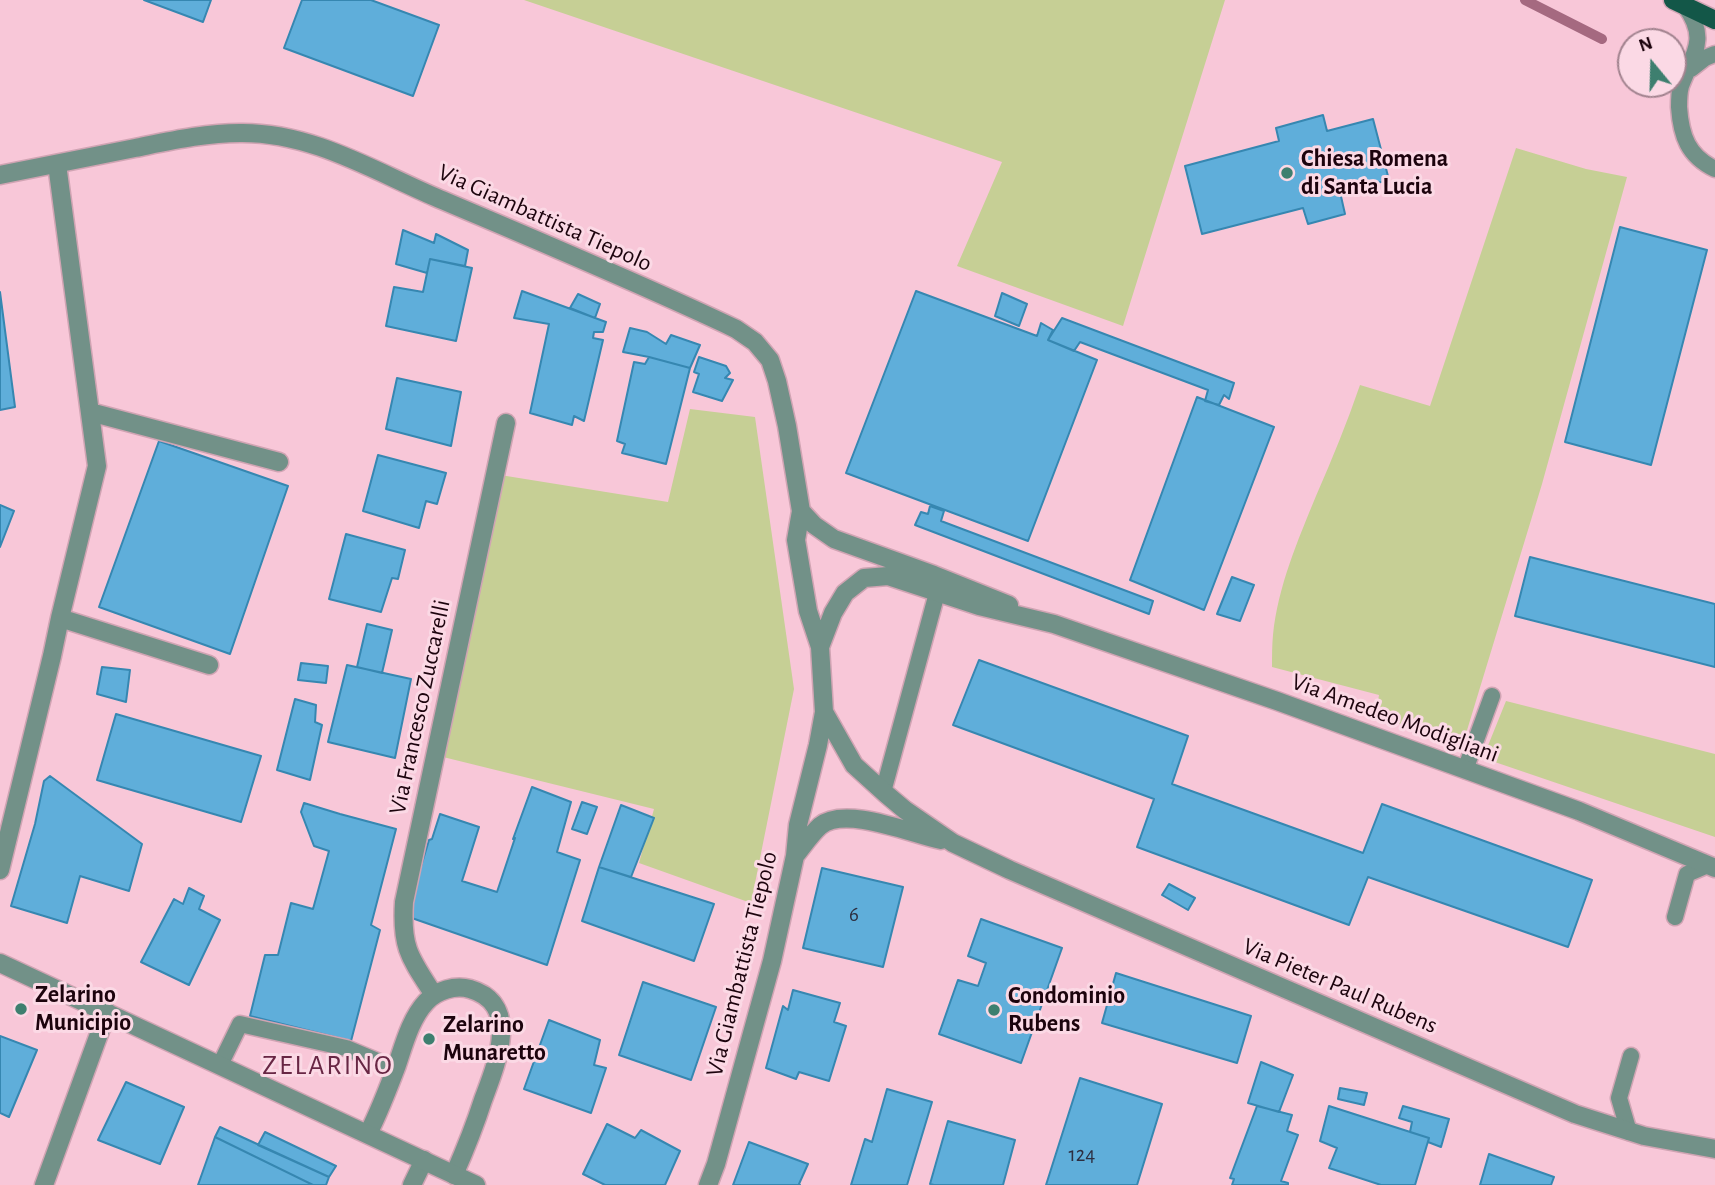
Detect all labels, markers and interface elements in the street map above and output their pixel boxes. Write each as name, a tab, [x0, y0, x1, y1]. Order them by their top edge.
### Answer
north arrow	[1617, 28, 1687, 98]
text: N	[1636, 33, 1655, 56]
place label: Chiesa Romena di Santa Lucia	[1301, 145, 1448, 201]
street label: Via Giambattista Tiepolo	[434, 158, 656, 278]
marker: Chiesa Romena di Santa Lucia	[1279, 165, 1295, 181]
street label: Via Francesco Zuccarelli	[383, 597, 457, 817]
street label: Via Amedeo Modigliani	[1287, 667, 1503, 769]
street label: Via Giambattista Tiepolo	[700, 848, 784, 1080]
house number: 6	[849, 902, 859, 928]
street label: Via Pieter Paul Rubens	[1238, 932, 1442, 1040]
place label: Zelarino Municipio	[35, 981, 131, 1037]
place label: Condominio Rubens	[1008, 982, 1125, 1038]
marker: Zelarino Municipio	[13, 1001, 29, 1017]
marker: Condominio Rubens	[986, 1002, 1002, 1018]
place label: Zelarino Munaretto	[443, 1011, 546, 1067]
marker: Zelarino Munaretto	[421, 1031, 437, 1047]
district label: ZELARINO	[263, 1049, 393, 1083]
house number: 124	[1069, 1142, 1095, 1168]

